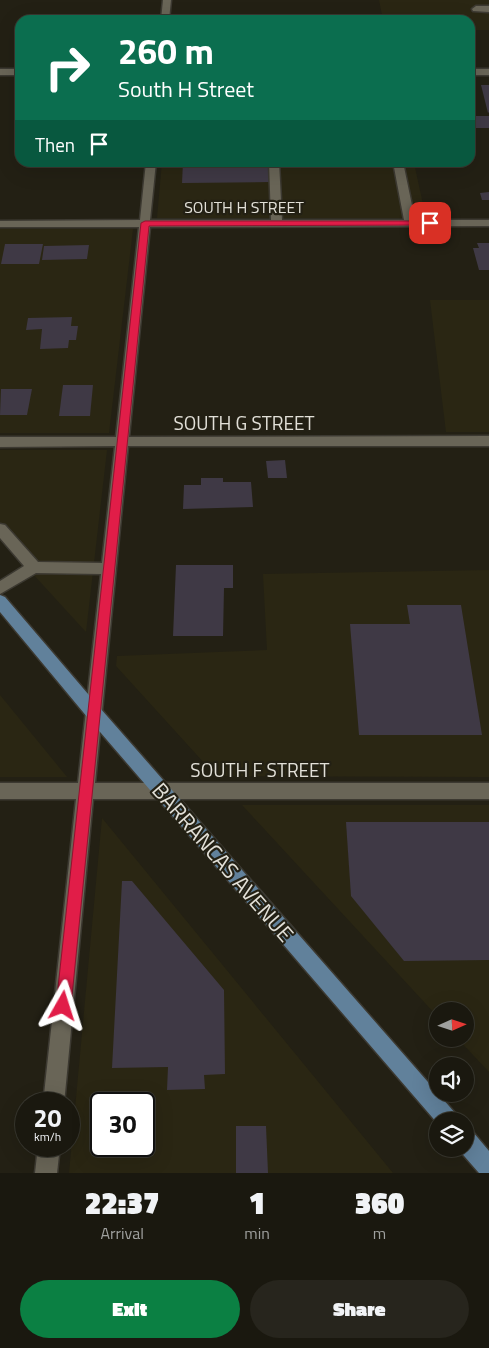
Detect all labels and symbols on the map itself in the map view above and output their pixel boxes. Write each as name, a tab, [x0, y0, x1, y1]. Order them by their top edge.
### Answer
street label: SOUTH H STREET	[184, 195, 304, 219]
pin	[409, 202, 451, 244]
street label: SOUTH G STREET	[174, 408, 314, 437]
street label: SOUTH F STREET	[190, 755, 330, 784]
street label: BARRANCAS AVENUE	[144, 775, 302, 949]
position arrow	[36, 979, 88, 1031]
north arrow	[429, 1002, 474, 1048]
speed limit sign: 30	[90, 1092, 155, 1157]

